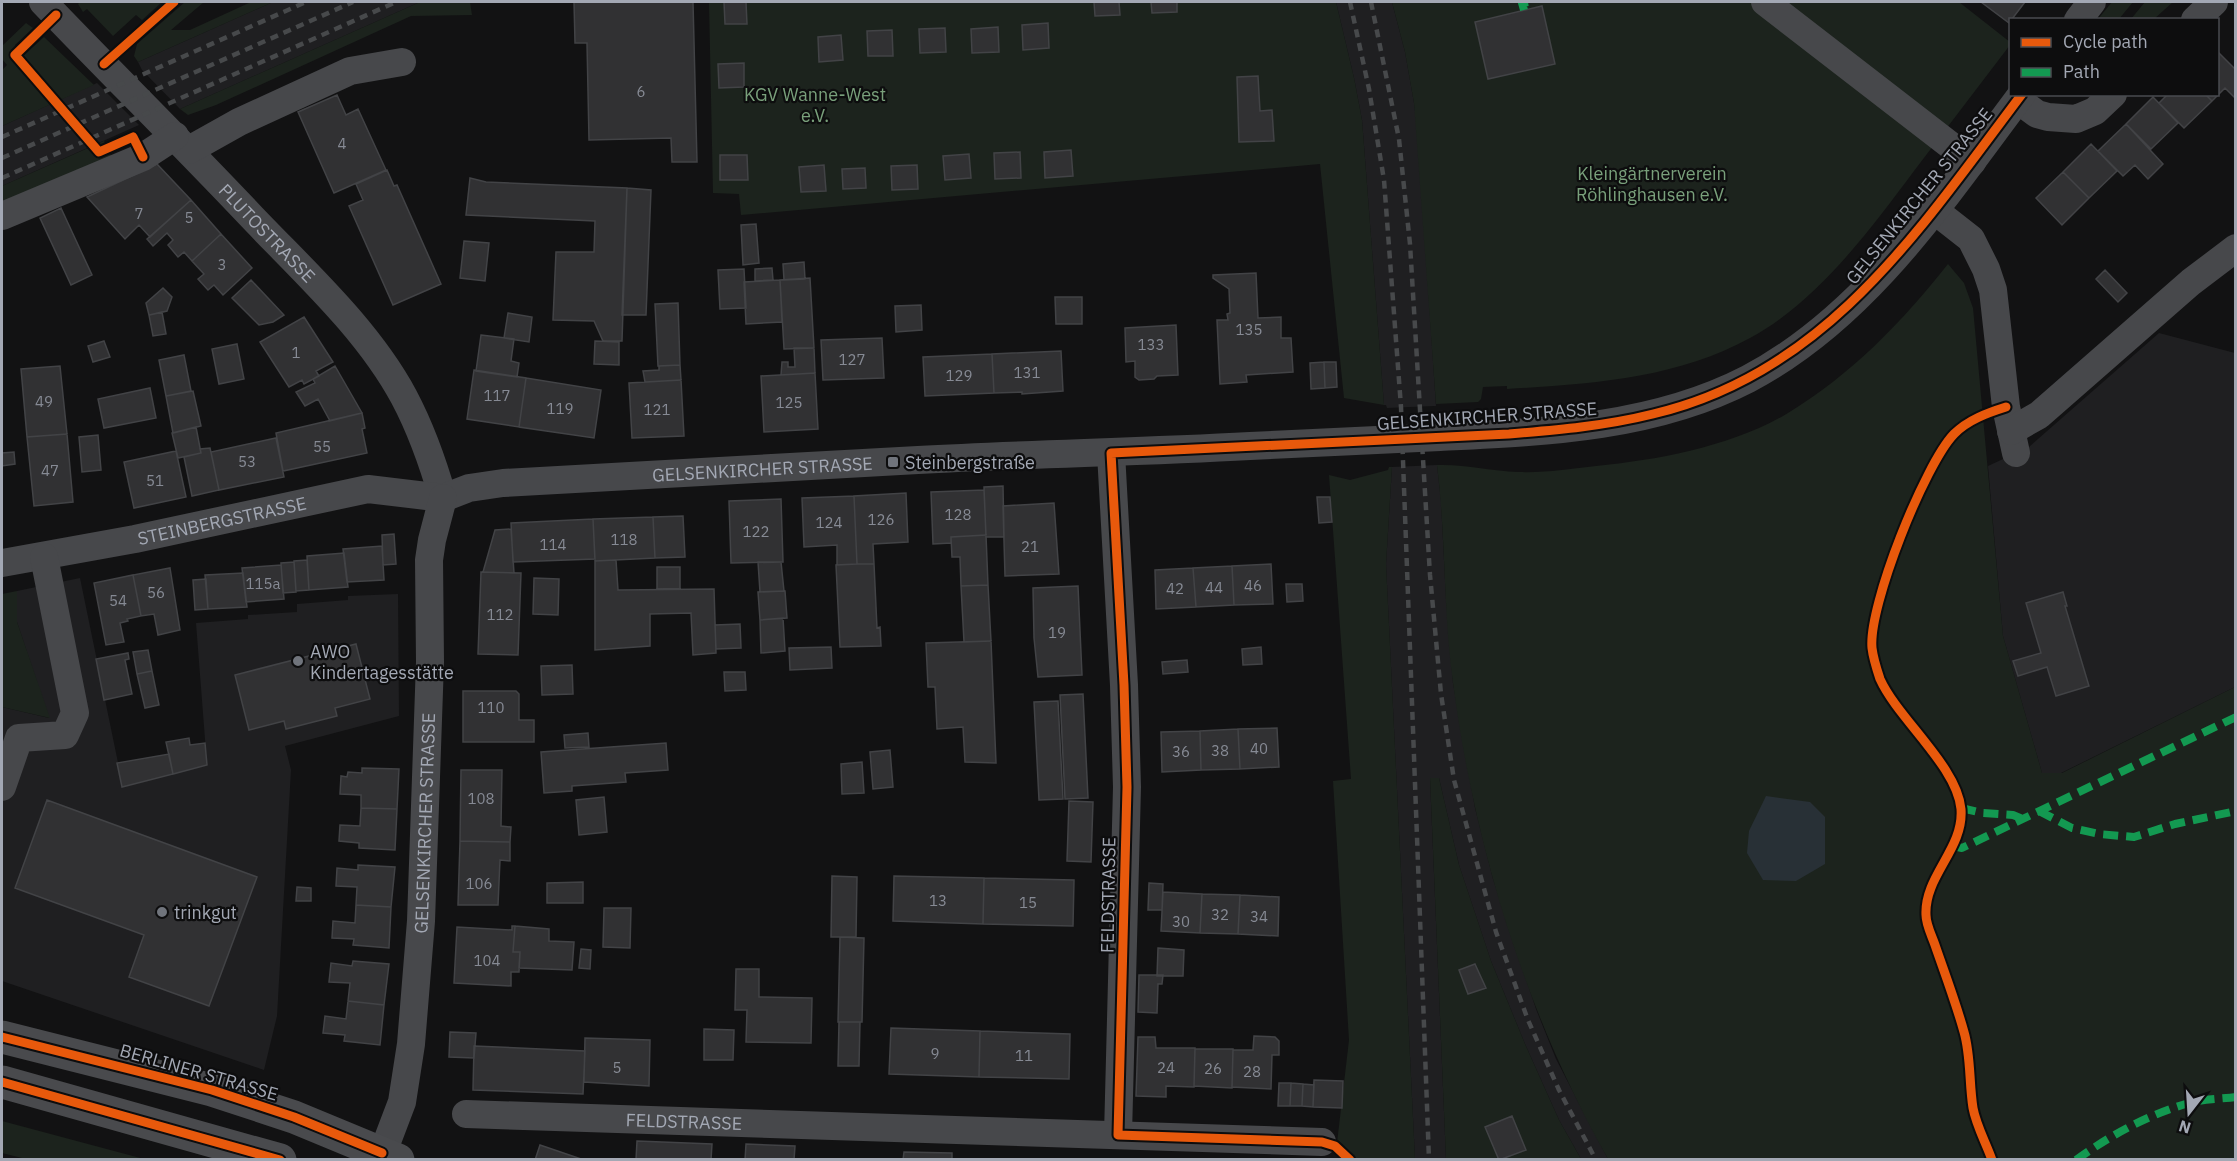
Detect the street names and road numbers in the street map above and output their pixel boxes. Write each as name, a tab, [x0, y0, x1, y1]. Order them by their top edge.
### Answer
street label: GELSENKIRCHER STRASSE	[1841, 103, 1997, 289]
street label: PLUTOSTRASSE	[214, 178, 321, 287]
street label: GELSENKIRCHER STRASSE	[1376, 397, 1598, 435]
street label: GELSENKIRCHER STRASSE	[651, 451, 873, 486]
street label: STEINBERGSTRASSE	[135, 491, 308, 550]
street label: GELSENKIRCHER STRASSE	[409, 712, 440, 934]
street label: FELDSTRASSE	[1095, 837, 1121, 953]
street label: BERLINER STRASSE	[117, 1038, 281, 1106]
street label: FELDSTRASSE	[625, 1108, 742, 1135]

